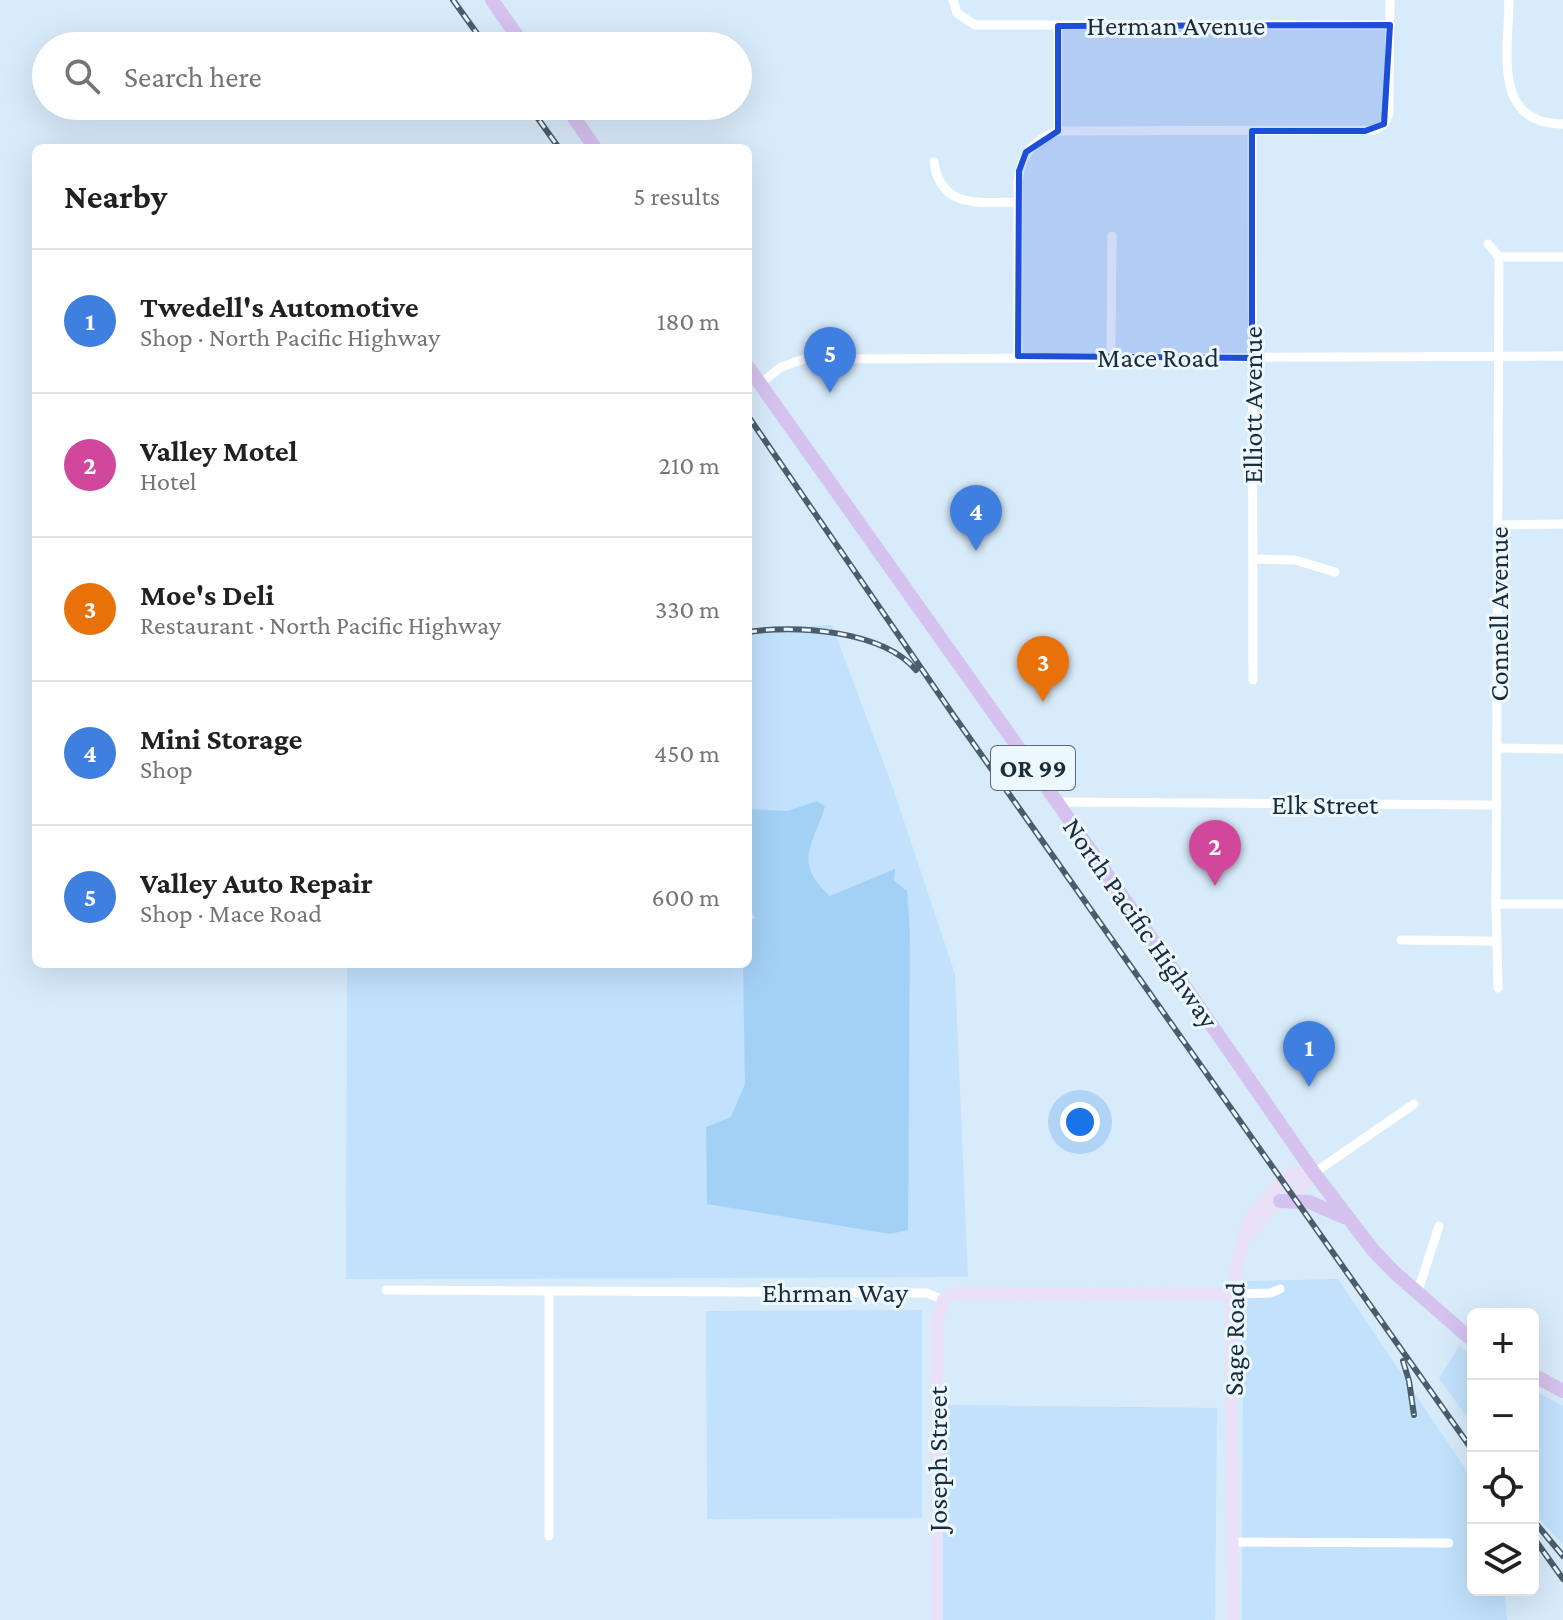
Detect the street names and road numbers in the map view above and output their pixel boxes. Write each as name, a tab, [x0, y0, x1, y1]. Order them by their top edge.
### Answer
street label: Herman Avenue	[1087, 10, 1265, 41]
street label: Elliott Avenue	[1237, 326, 1268, 484]
street label: Mace Road	[1097, 342, 1219, 373]
street label: Connell Avenue	[1483, 526, 1514, 702]
road number: OR 99	[991, 746, 1075, 790]
street label: Elk Street	[1272, 789, 1379, 820]
street label: North Pacific Highway	[1057, 812, 1226, 1035]
street label: Ehrman Way	[762, 1277, 909, 1308]
street label: Sage Road	[1218, 1282, 1250, 1396]
street label: Joseph Street	[922, 1385, 953, 1535]

